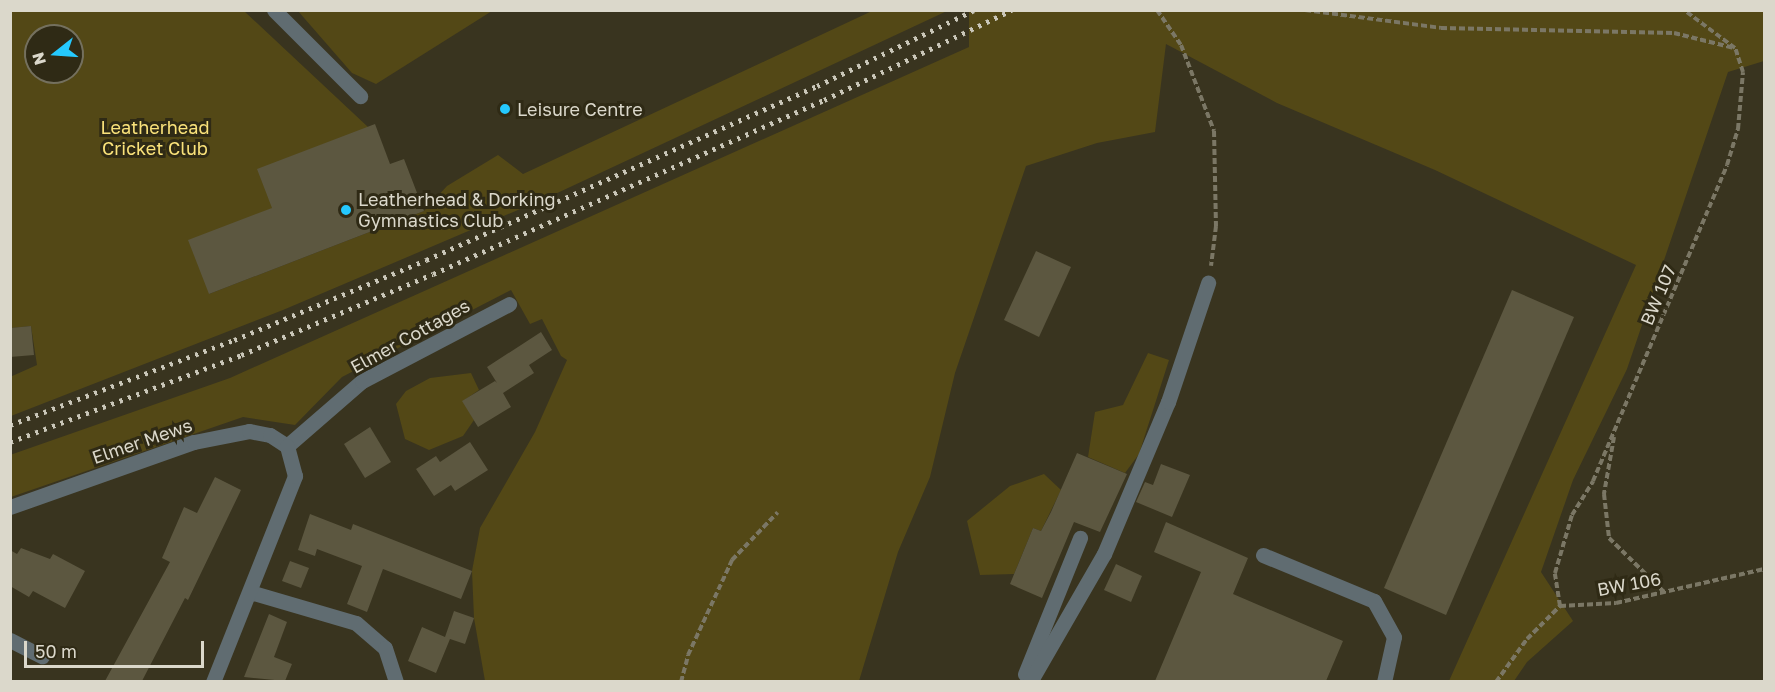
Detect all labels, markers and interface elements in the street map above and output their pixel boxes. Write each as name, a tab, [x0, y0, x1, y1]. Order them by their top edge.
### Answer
north arrow	[24, 24, 84, 84]
text: N	[27, 50, 50, 67]
place label: Leisure Centre	[517, 98, 643, 120]
marker: Leisure Centre	[498, 102, 512, 116]
park label: Leatherhead Cricket Club	[101, 117, 209, 160]
place label: Leatherhead & Dorking Gymnastics Club	[358, 189, 556, 232]
marker: Leatherhead & Dorking Gymnastics Club	[339, 203, 353, 217]
street label: BW 107	[1636, 262, 1680, 328]
street label: Elmer Cottages	[347, 294, 473, 378]
street label: Elmer Mews	[89, 414, 195, 468]
street label: BW 106	[1595, 568, 1663, 600]
scale bar	[27, 629, 207, 667]
text: 50 m	[35, 640, 77, 662]

